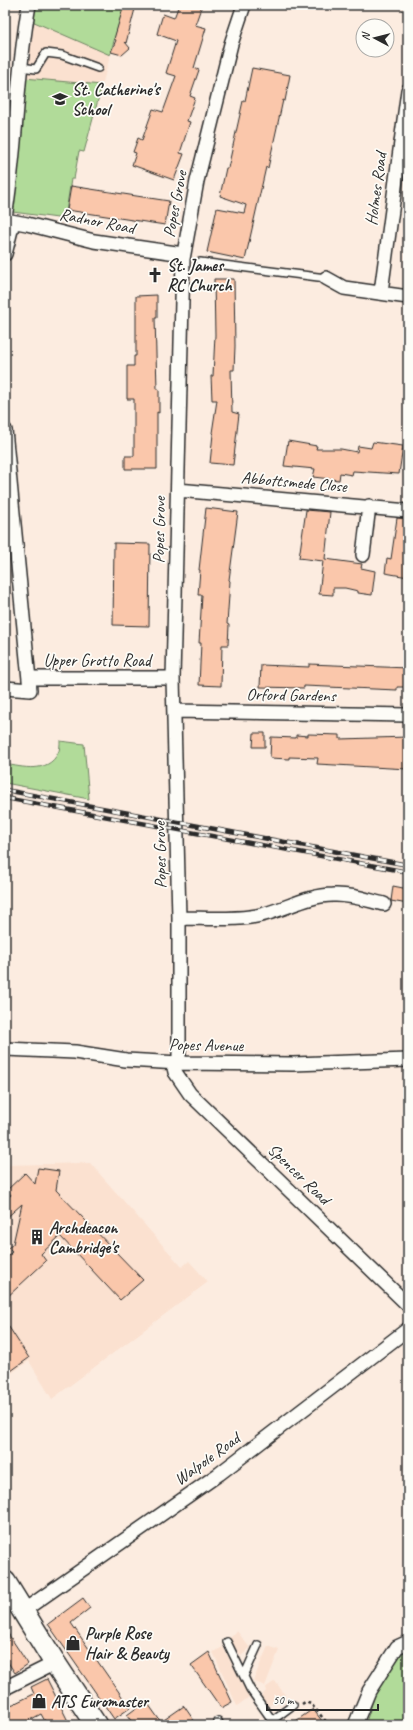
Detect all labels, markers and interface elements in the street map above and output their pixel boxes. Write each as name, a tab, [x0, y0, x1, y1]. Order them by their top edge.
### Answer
north arrow	[355, 18, 395, 58]
text: N	[358, 30, 373, 41]
place label: St. Catherine's School	[72, 79, 162, 120]
school or university icon: St. Catherine's School	[51, 90, 69, 108]
street label: Holmes Road	[360, 149, 392, 227]
street label: Popes Grove	[158, 168, 192, 239]
street label: Radnor Road	[58, 203, 139, 239]
place label: St. James RC Church	[167, 255, 233, 296]
church icon: St. James RC Church	[146, 266, 164, 284]
street label: Abbottsmede Close	[240, 467, 349, 497]
street label: Popes Grove	[148, 495, 170, 564]
street label: Upper Grotto Road	[43, 650, 153, 671]
street label: Orford Gardens	[246, 684, 337, 706]
street label: Popes Grove	[149, 820, 171, 889]
street label: Popes Avenue	[169, 1034, 245, 1056]
street label: Spencer Road	[263, 1139, 337, 1211]
place label: Archdeacon Cambridge's	[49, 1217, 120, 1258]
building icon: Archdeacon Cambridge's	[28, 1228, 46, 1246]
street label: Walpole Road	[170, 1427, 246, 1490]
place label: Purple Rose Hair & Beauty	[85, 1623, 170, 1664]
shop icon: Purple Rose Hair & Beauty	[64, 1634, 82, 1652]
scale bar	[267, 1686, 378, 1712]
place label: ATS Euromaster	[51, 1691, 150, 1712]
shop icon: ATS Euromaster	[30, 1692, 48, 1710]
text: 50 m	[273, 1692, 295, 1708]

